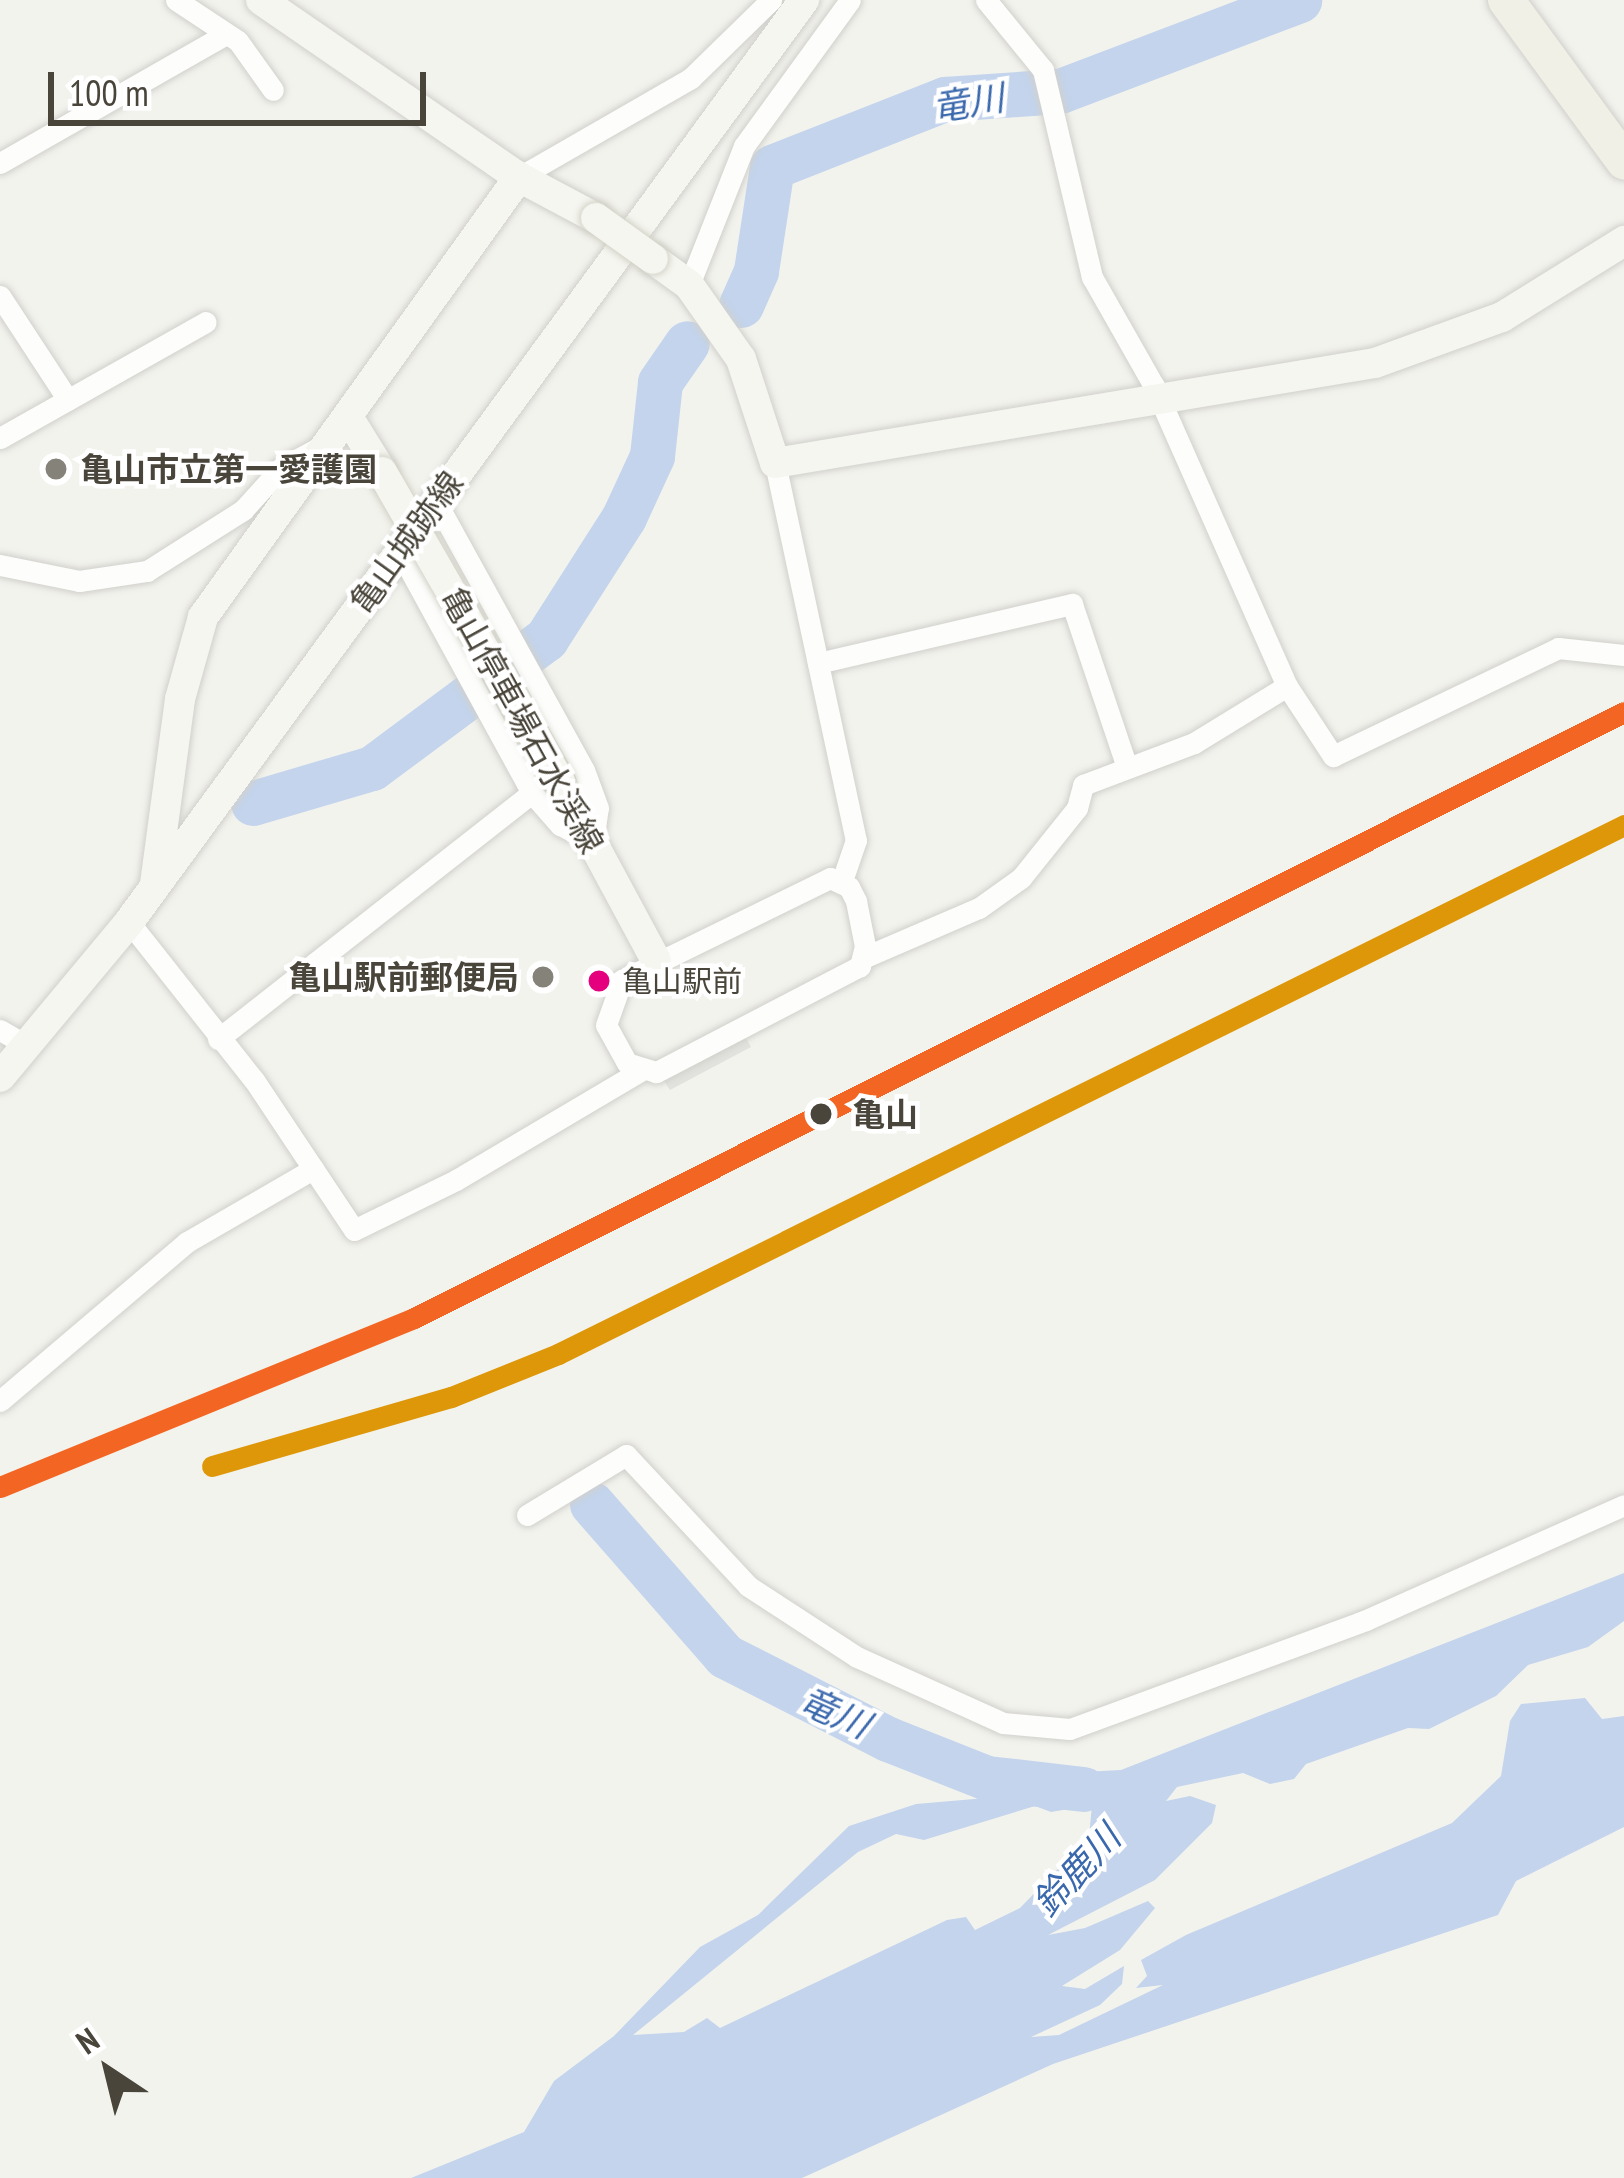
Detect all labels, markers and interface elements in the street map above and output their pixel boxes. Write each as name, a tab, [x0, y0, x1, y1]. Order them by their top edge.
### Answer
scale bar	[54, 48, 432, 122]
text: 100 m	[69, 69, 149, 116]
water label: 竜川	[929, 75, 1007, 129]
place label: 亀山市立第一愛護園	[80, 449, 377, 489]
marker: 亀山市立第一愛護園	[43, 456, 69, 482]
street label: 亀山城跡線	[341, 464, 471, 620]
street label: 亀山停車場石水渓線	[434, 581, 612, 859]
place label: 亀山駅前郵便局	[288, 957, 519, 997]
place label: 亀山駅前	[622, 963, 742, 999]
marker: 亀山駅前郵便局	[530, 964, 556, 990]
marker: 亀山駅前	[588, 970, 610, 992]
marker: 亀山	[800, 1093, 842, 1135]
place label: 亀山	[852, 1094, 918, 1134]
water label: 竜川	[793, 1678, 877, 1746]
water label: 鈴鹿川	[1023, 1816, 1129, 1924]
north arrow	[48, 2010, 168, 2130]
text: N	[67, 2017, 107, 2063]

